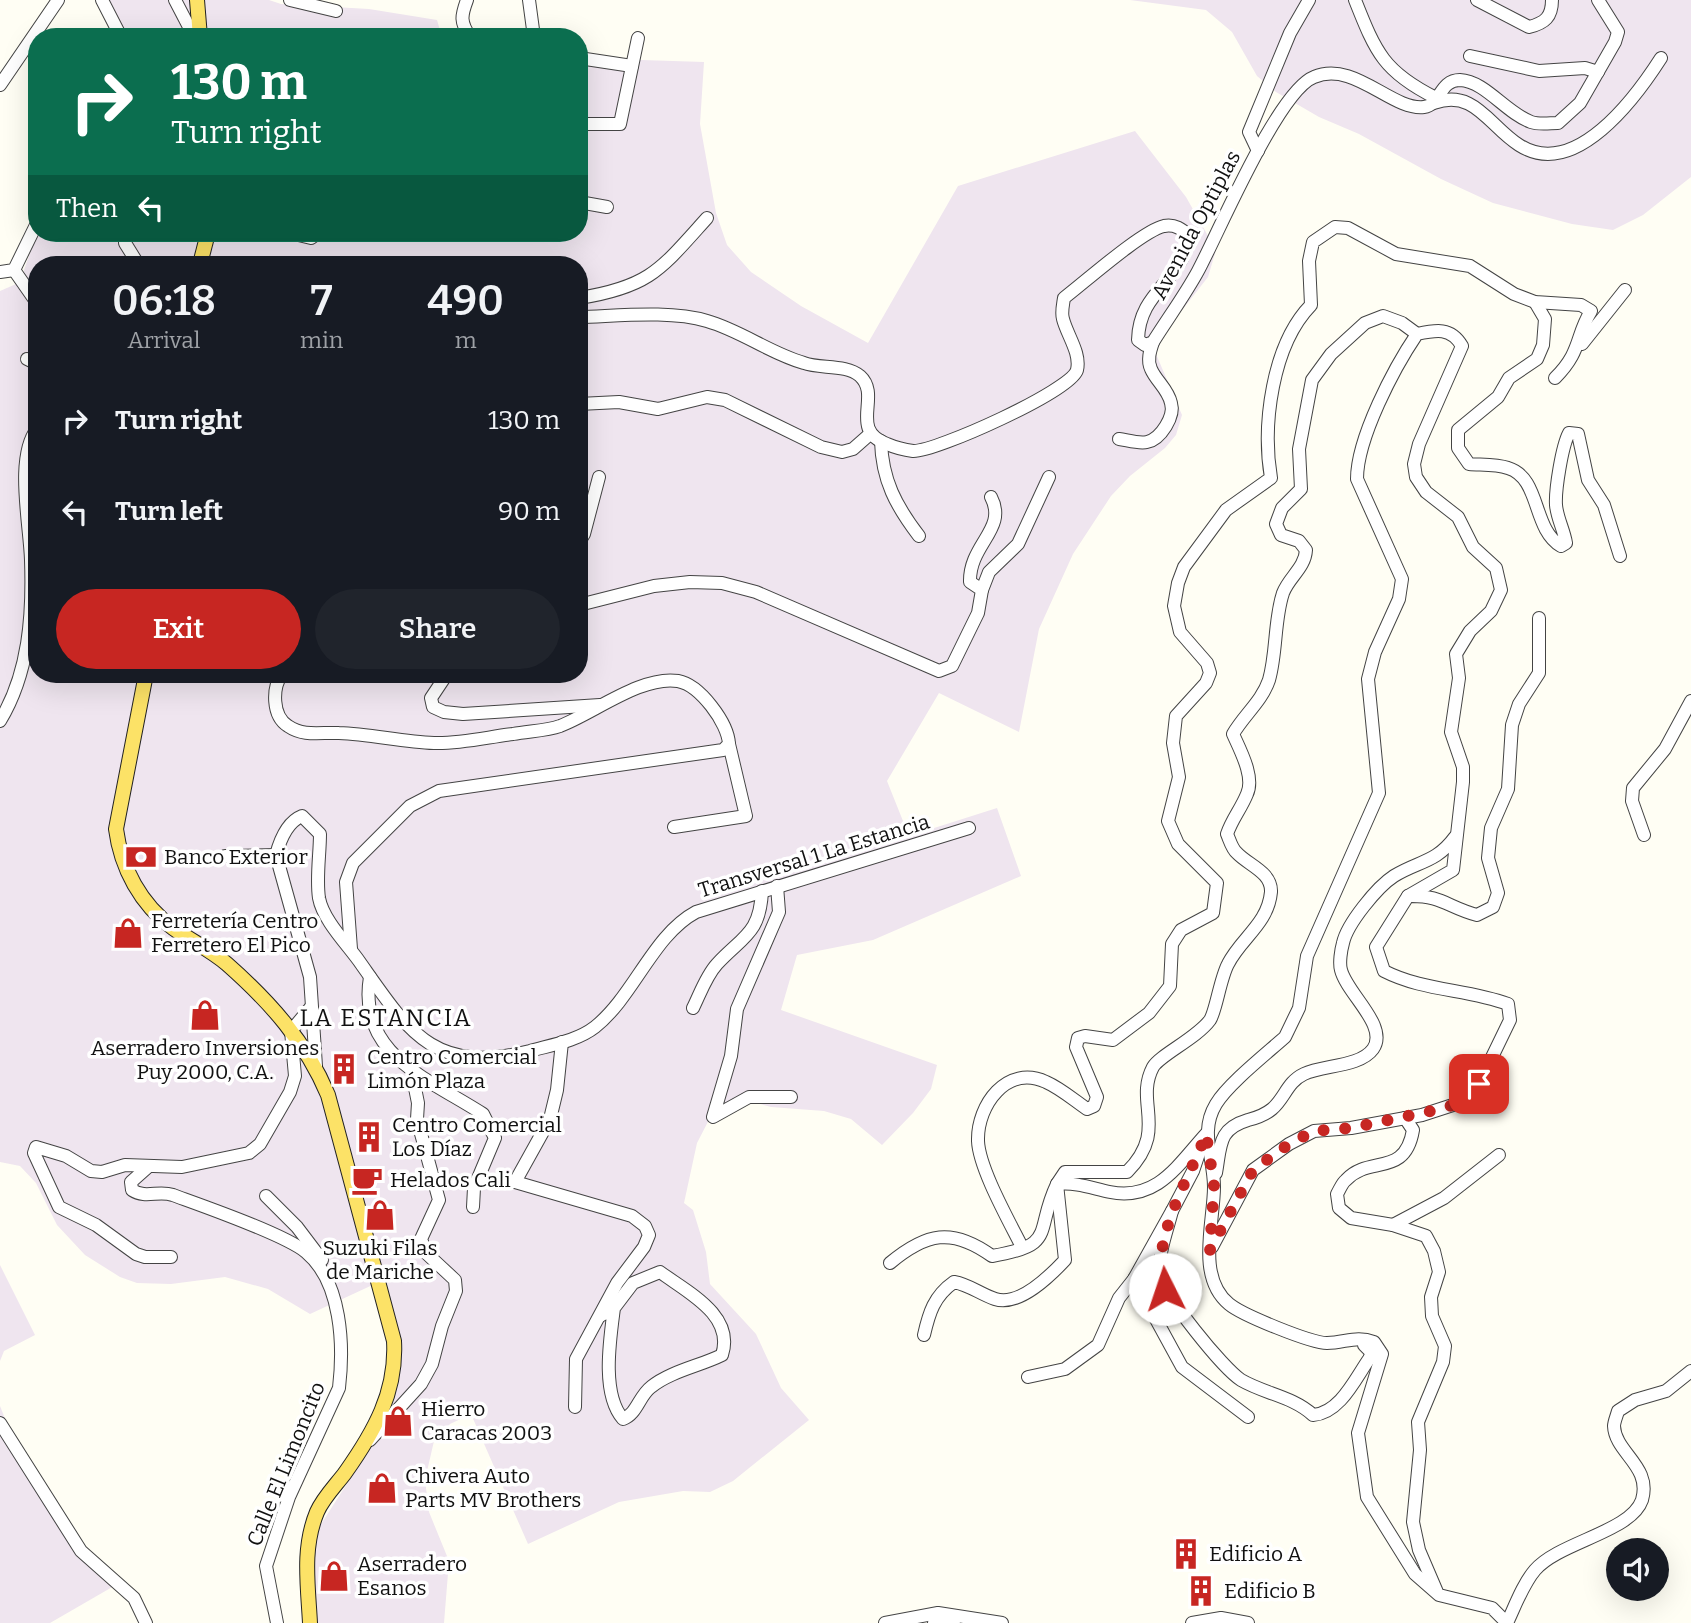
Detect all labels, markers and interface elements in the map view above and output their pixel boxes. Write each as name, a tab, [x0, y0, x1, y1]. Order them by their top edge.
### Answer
text: 130 m	[171, 53, 307, 112]
icon: right	[56, 56, 147, 147]
text: Turn right	[171, 113, 322, 151]
street label: Avenida Optiplas	[1146, 146, 1246, 304]
icon: left	[132, 189, 170, 227]
text: Then	[56, 193, 118, 224]
text: 06:18	[112, 276, 216, 326]
text: 7	[311, 276, 333, 326]
text: 490	[427, 276, 504, 326]
text: Arrival	[128, 326, 200, 354]
text: min	[300, 326, 343, 354]
text: m	[455, 326, 477, 354]
icon: right	[56, 402, 94, 440]
text: Turn right	[115, 405, 242, 436]
text: 130 m	[488, 405, 560, 436]
icon: left	[56, 493, 94, 531]
text: Turn left	[115, 496, 223, 527]
text: 90 m	[498, 496, 560, 527]
button: Exit	[56, 589, 301, 669]
button: Share	[315, 589, 560, 669]
street label: Transversal 1 La Estancia	[695, 808, 933, 904]
bank icon: Banco Exterior	[124, 840, 158, 874]
place label: Banco Exterior	[164, 844, 308, 870]
place label: Ferretería Centro Ferretero El Pico	[151, 908, 318, 958]
shop icon: Ferretería Centro Ferretero El Pico	[111, 916, 145, 950]
shop icon: Aserradero Inversiones Puy 2000, C.A.	[188, 998, 222, 1032]
district label: LA ESTANCIA	[300, 1004, 472, 1032]
place label: Aserradero Inversiones Puy 2000, C.A.	[91, 1035, 319, 1085]
place label: Centro Comercial Limón Plaza	[367, 1044, 537, 1094]
building icon: Centro Comercial Limón Plaza	[327, 1052, 361, 1086]
pin	[1449, 1054, 1509, 1114]
icon: arrive	[1460, 1065, 1498, 1103]
place label: Centro Comercial Los Díaz	[392, 1112, 562, 1162]
building icon: Centro Comercial Los Díaz	[352, 1120, 386, 1154]
cafe icon: Helados Cali	[350, 1163, 384, 1197]
place label: Helados Cali	[390, 1167, 511, 1193]
shop icon: Suzuki Filas de Mariche	[363, 1198, 397, 1232]
place label: Suzuki Filas de Mariche	[322, 1235, 438, 1285]
position arrow	[1128, 1252, 1202, 1326]
street label: Calle El Limoncito	[241, 1378, 331, 1550]
place label: Hierro Caracas 2003	[421, 1396, 552, 1446]
shop icon: Hierro Caracas 2003	[381, 1404, 415, 1438]
place label: Chivera Auto Parts MV Brothers	[405, 1463, 581, 1513]
shop icon: Chivera Auto Parts MV Brothers	[365, 1471, 399, 1505]
building icon: Edificio A	[1169, 1537, 1203, 1571]
map controls	[1606, 1538, 1669, 1601]
button: sound	[1606, 1538, 1669, 1601]
place label: Edificio A	[1209, 1541, 1302, 1567]
place label: Aserradero Esanos	[357, 1551, 467, 1601]
shop icon: Aserradero Esanos	[317, 1559, 351, 1593]
building icon: Edificio B	[1184, 1574, 1218, 1608]
place label: Edificio B	[1224, 1578, 1316, 1604]

